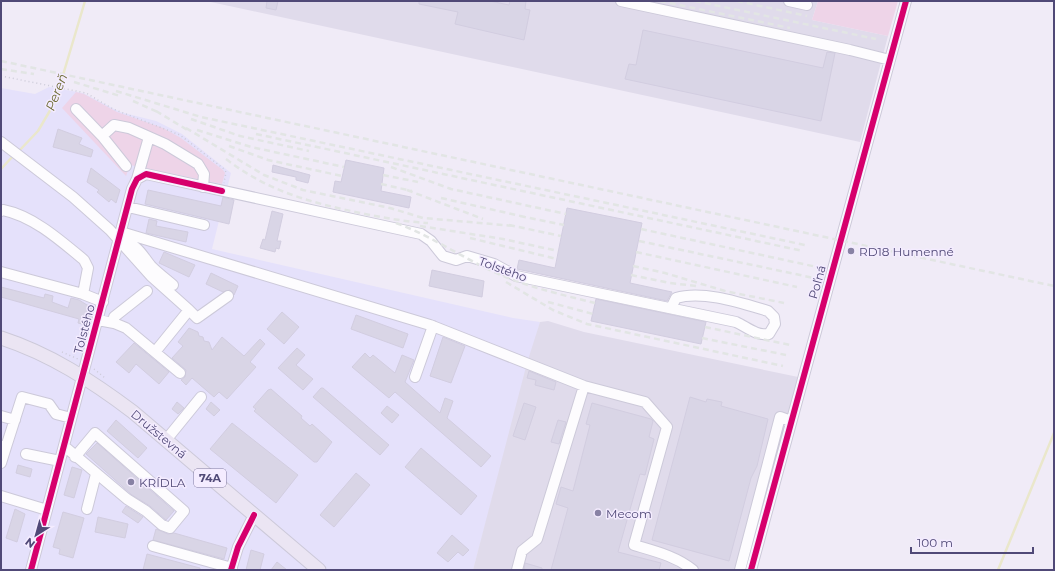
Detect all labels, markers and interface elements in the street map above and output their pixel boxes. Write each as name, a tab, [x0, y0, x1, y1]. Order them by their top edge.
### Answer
water label: Pereň	[42, 71, 70, 113]
place label: RD18 Humenné	[859, 244, 954, 259]
marker: RD18 Humenné	[846, 246, 856, 256]
street label: Tolstého	[477, 253, 529, 285]
street label: Poľná	[805, 263, 829, 301]
street label: Tolstého	[70, 303, 98, 355]
street label: Družstevná	[128, 406, 190, 462]
road number: 74A	[194, 469, 226, 487]
place label: KRÍDLA	[139, 475, 186, 490]
marker: KRÍDLA	[126, 477, 136, 487]
place label: Mecom	[606, 506, 652, 521]
marker: Mecom	[593, 508, 603, 518]
north arrow	[16, 515, 56, 555]
scale bar	[911, 529, 1033, 555]
text: N	[22, 535, 38, 551]
text: 100 m	[917, 535, 953, 550]

